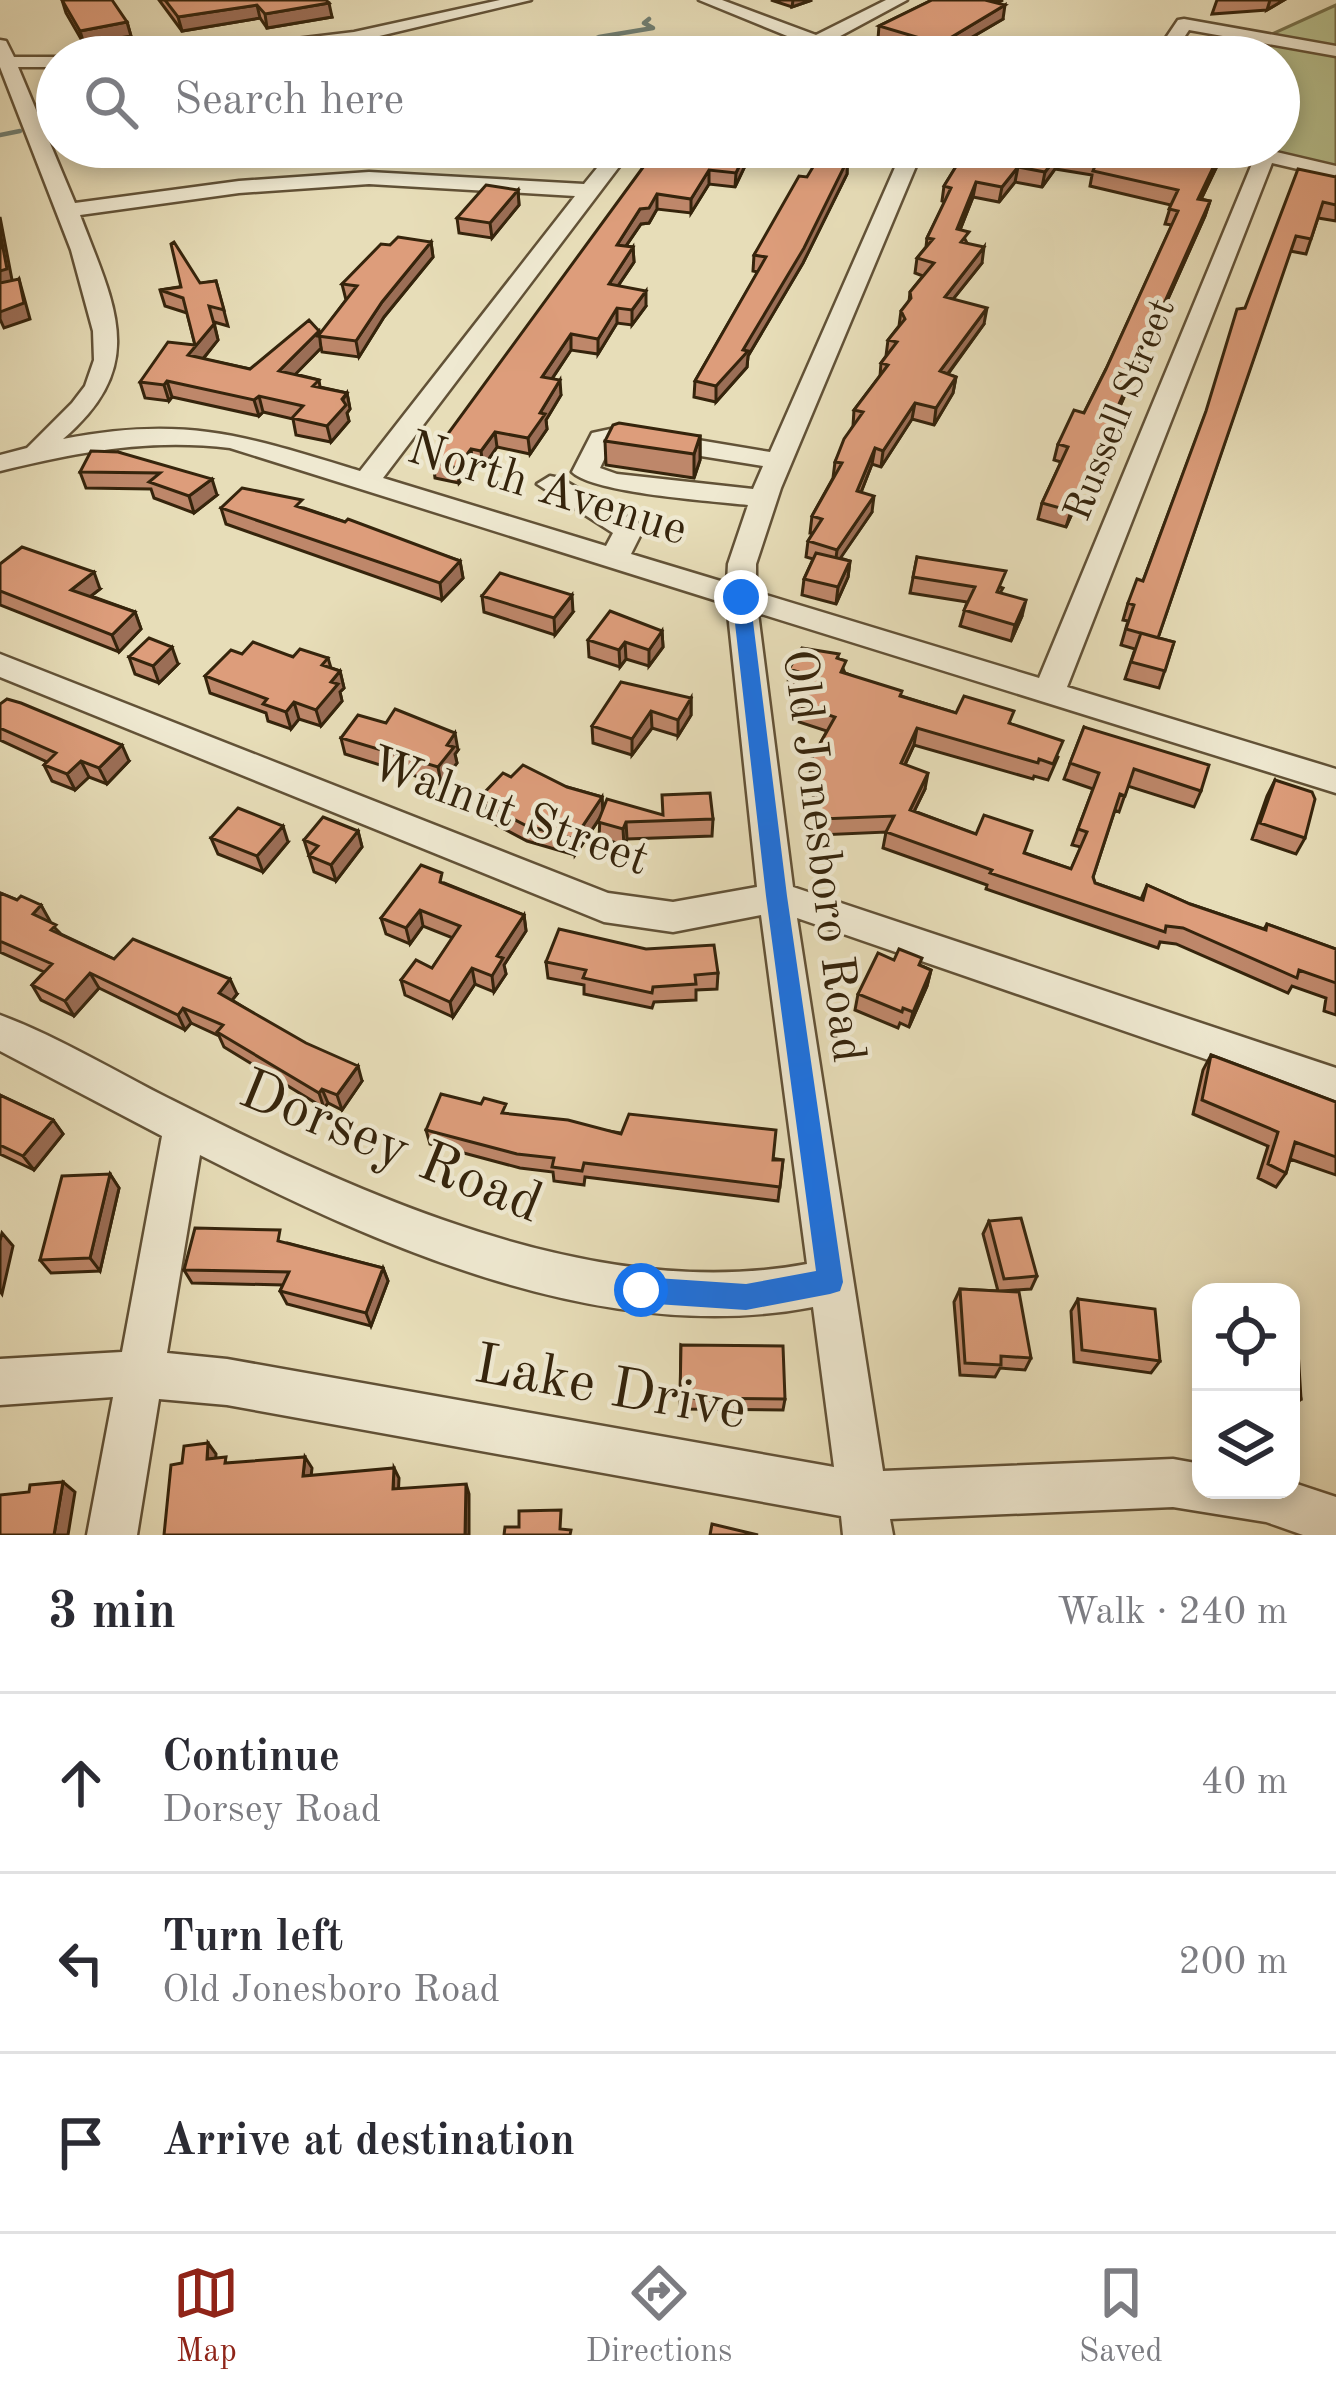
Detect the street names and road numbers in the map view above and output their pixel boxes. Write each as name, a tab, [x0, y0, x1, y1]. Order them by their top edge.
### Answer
street label: Russell Street	[1059, 293, 1183, 527]
street label: North Avenue	[402, 425, 692, 555]
street label: Old Jonesboro Road	[773, 647, 871, 1065]
street label: Walnut Street	[363, 740, 655, 886]
street label: Dorsey Road	[231, 1063, 549, 1235]
street label: Lake Drive	[470, 1338, 750, 1442]

